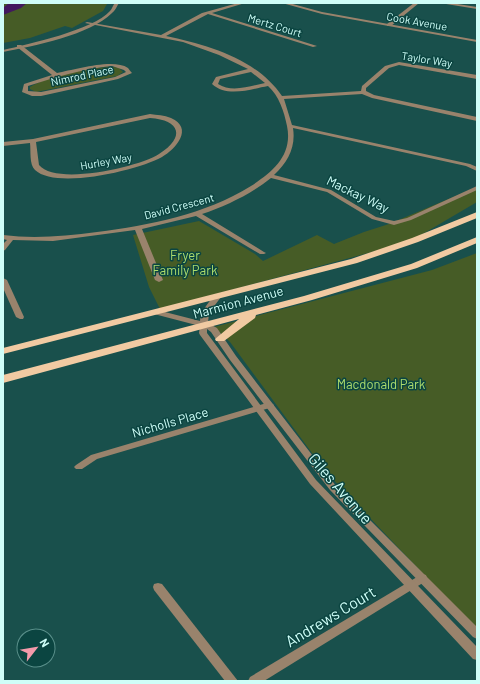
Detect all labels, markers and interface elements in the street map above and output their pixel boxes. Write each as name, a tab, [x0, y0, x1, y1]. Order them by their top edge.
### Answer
street label: Cook Avenue	[386, 9, 448, 33]
street label: Mertz Court	[246, 11, 304, 39]
street label: Taylor Way	[401, 49, 453, 69]
street label: Nimrod Place	[49, 62, 115, 88]
street label: Hurley Way	[79, 150, 133, 172]
street label: Mackay Way	[324, 172, 392, 216]
street label: David Crescent	[143, 190, 215, 222]
park label: Fryer Family Park	[153, 247, 218, 278]
street label: Marmion Avenue	[191, 282, 285, 322]
park label: Macdonald Park	[337, 376, 426, 392]
street label: Nicholls Place	[130, 403, 210, 441]
street label: Giles Avenue	[305, 449, 377, 527]
street label: Andrews Court	[281, 582, 379, 650]
north arrow	[16, 628, 56, 668]
text: N	[38, 636, 52, 649]

